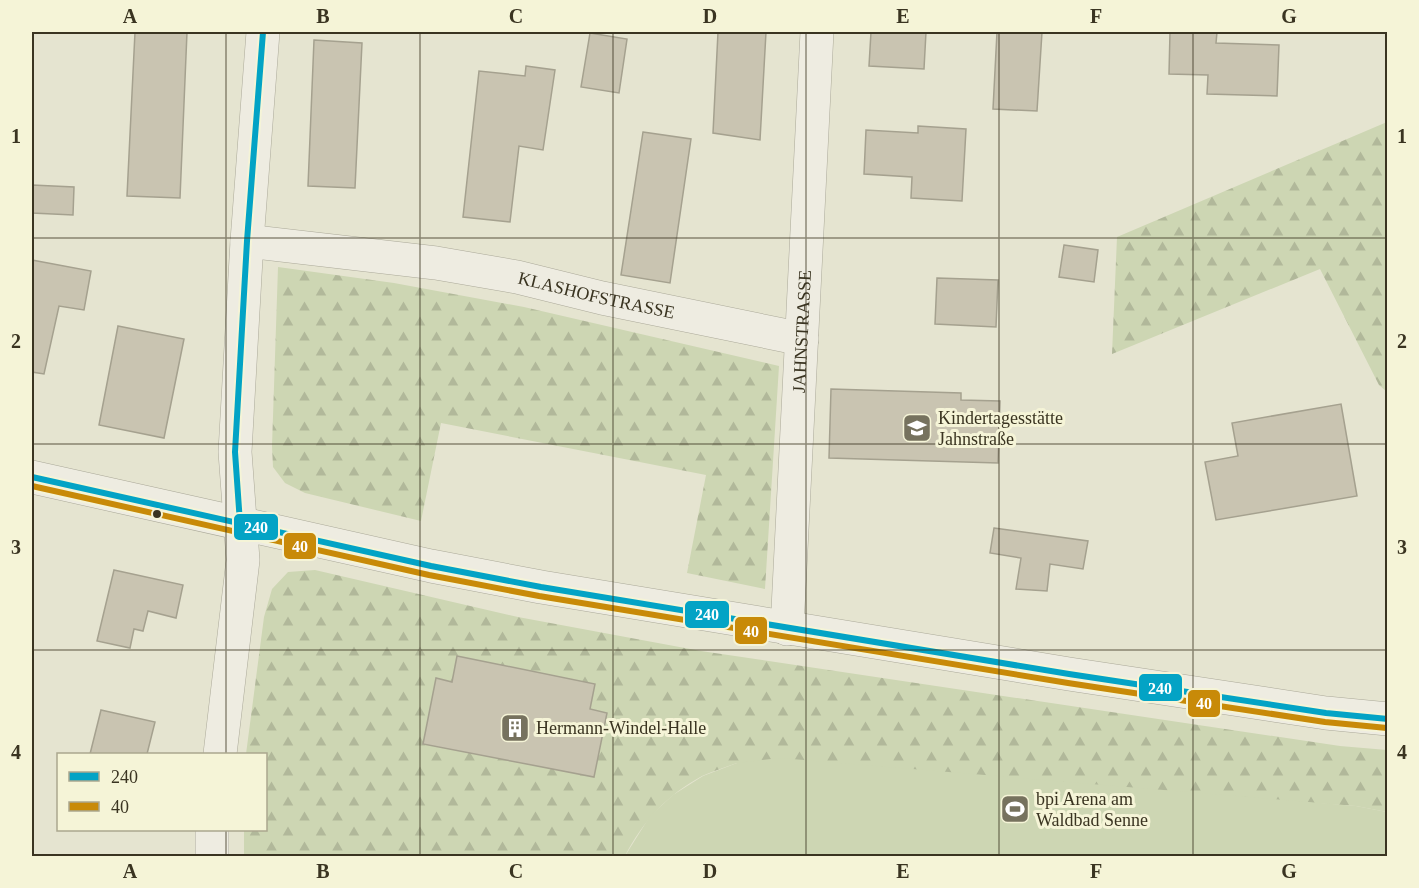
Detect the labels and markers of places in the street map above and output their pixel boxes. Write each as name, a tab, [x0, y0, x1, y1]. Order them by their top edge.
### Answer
place label: Kindertagesstätte Jahnstraße	[938, 408, 1063, 449]
school or university icon: Kindertagesstätte Jahnstraße	[901, 412, 933, 444]
unlabelled marker	[151, 508, 163, 520]
building icon: Hermann-Windel-Halle	[499, 712, 531, 744]
place label: Hermann-Windel-Halle	[536, 718, 706, 738]
place label: bpi Arena am Waldbad Senne	[1036, 789, 1148, 830]
sports icon: bpi Arena am Waldbad Senne	[999, 793, 1031, 825]

